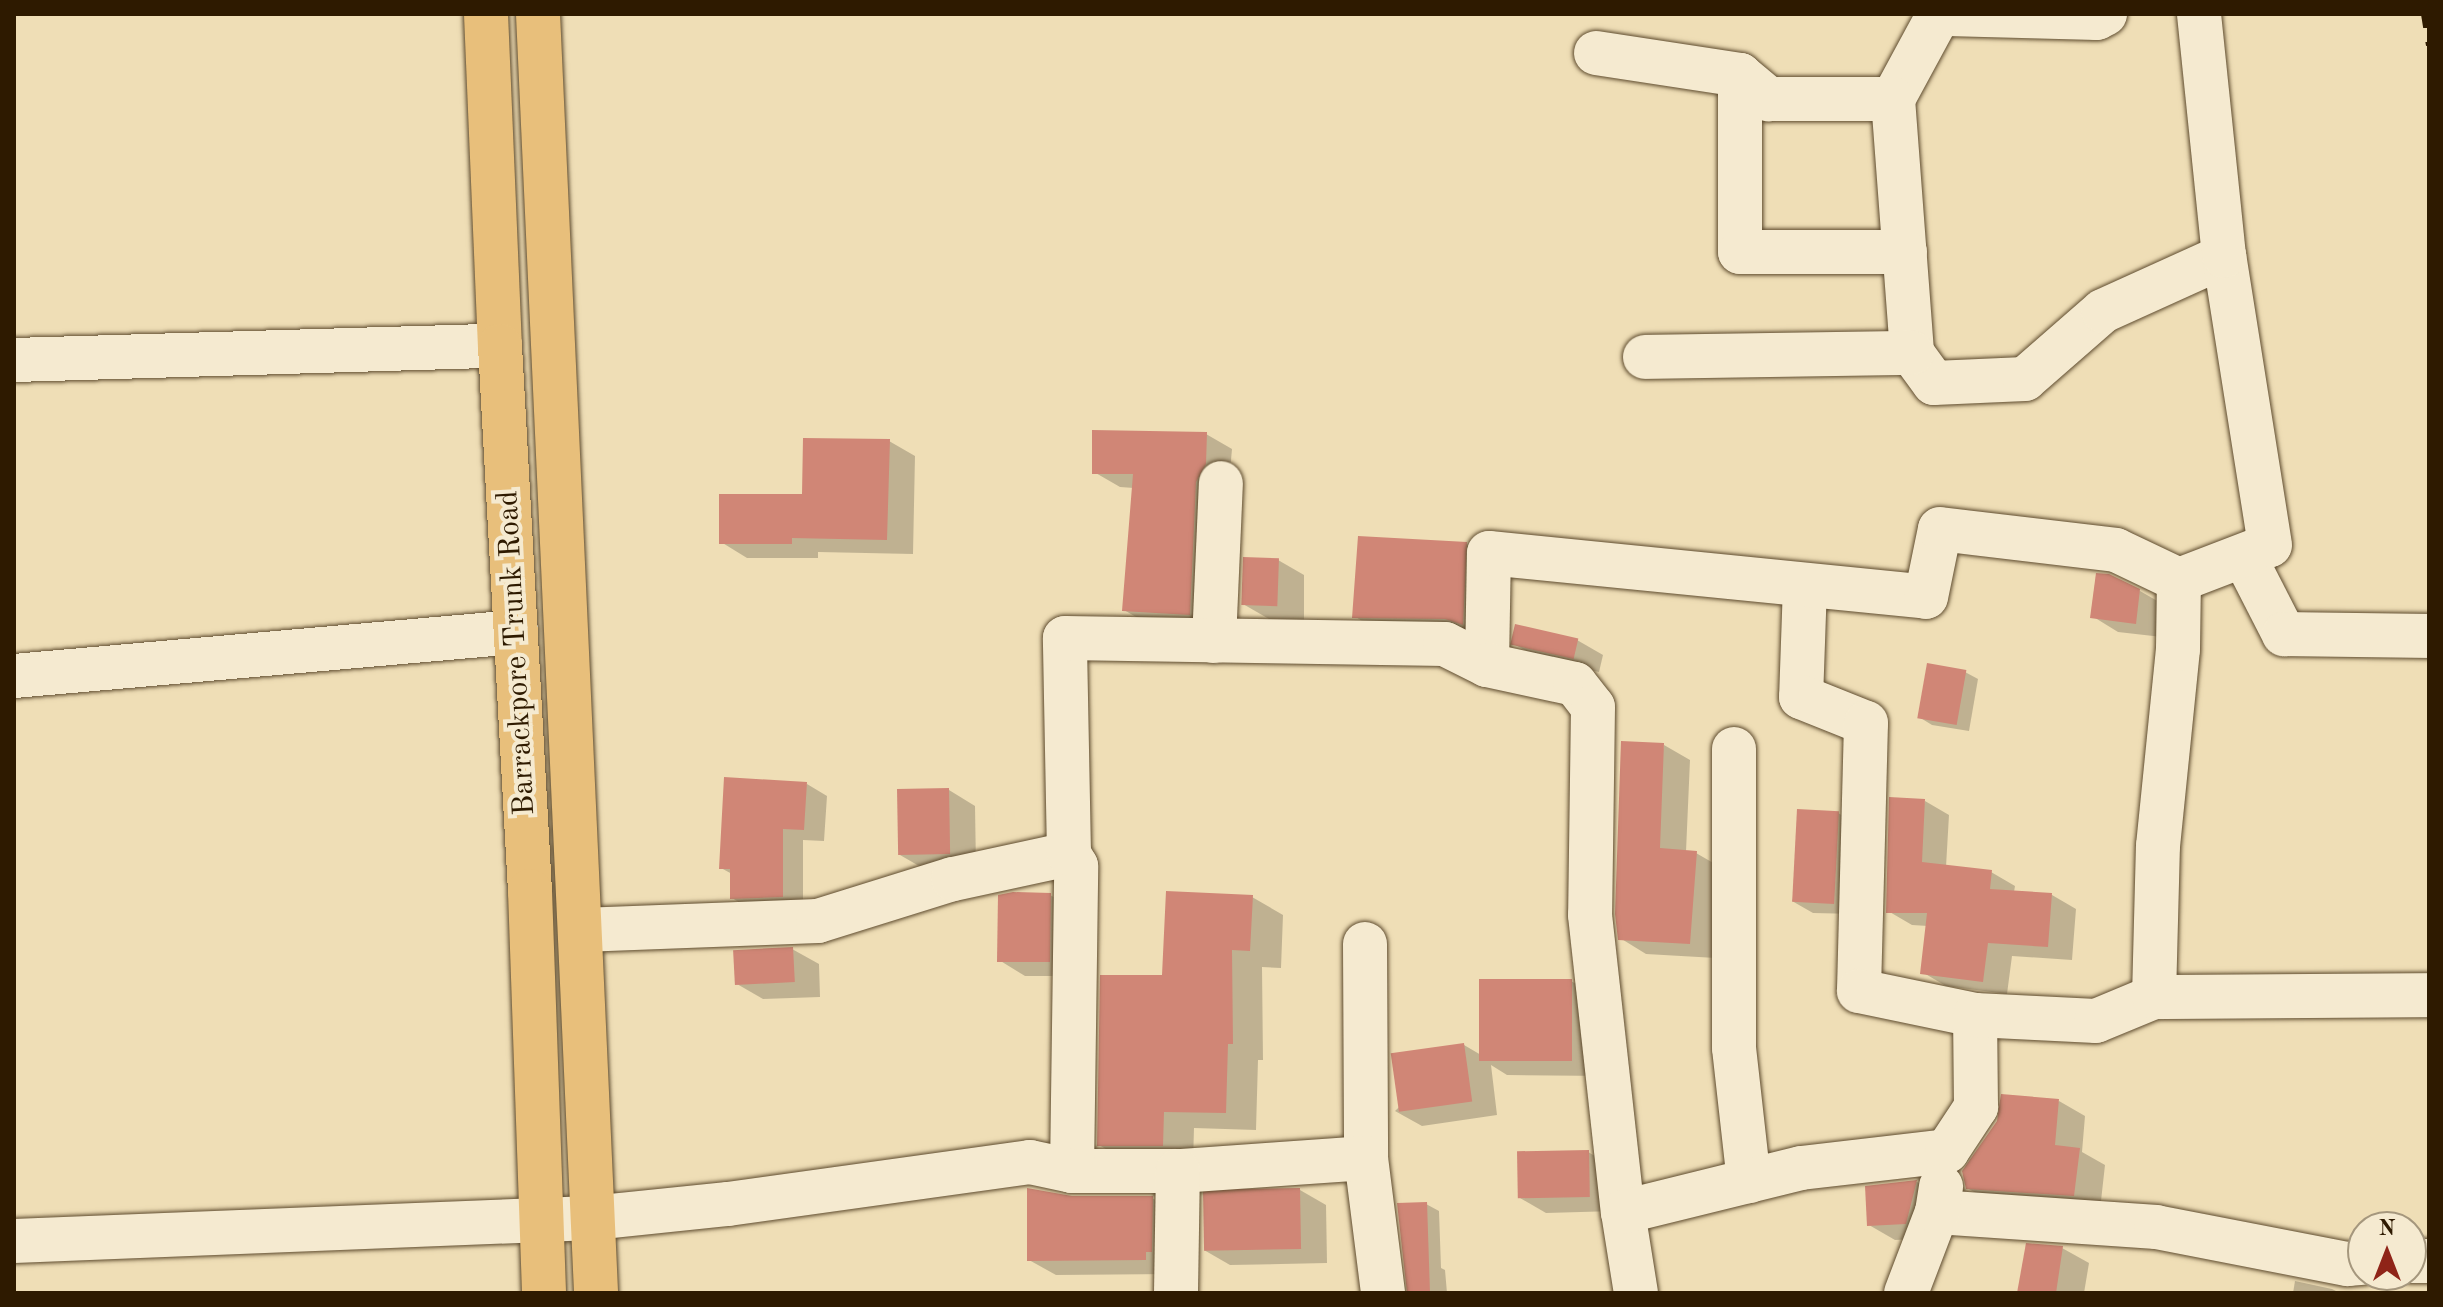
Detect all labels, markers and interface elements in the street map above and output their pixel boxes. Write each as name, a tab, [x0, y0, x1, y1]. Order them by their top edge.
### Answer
street label: Barrackpore Trunk Road	[491, 490, 543, 816]
north arrow	[2347, 1211, 2427, 1291]
text: N	[2379, 1218, 2395, 1240]

